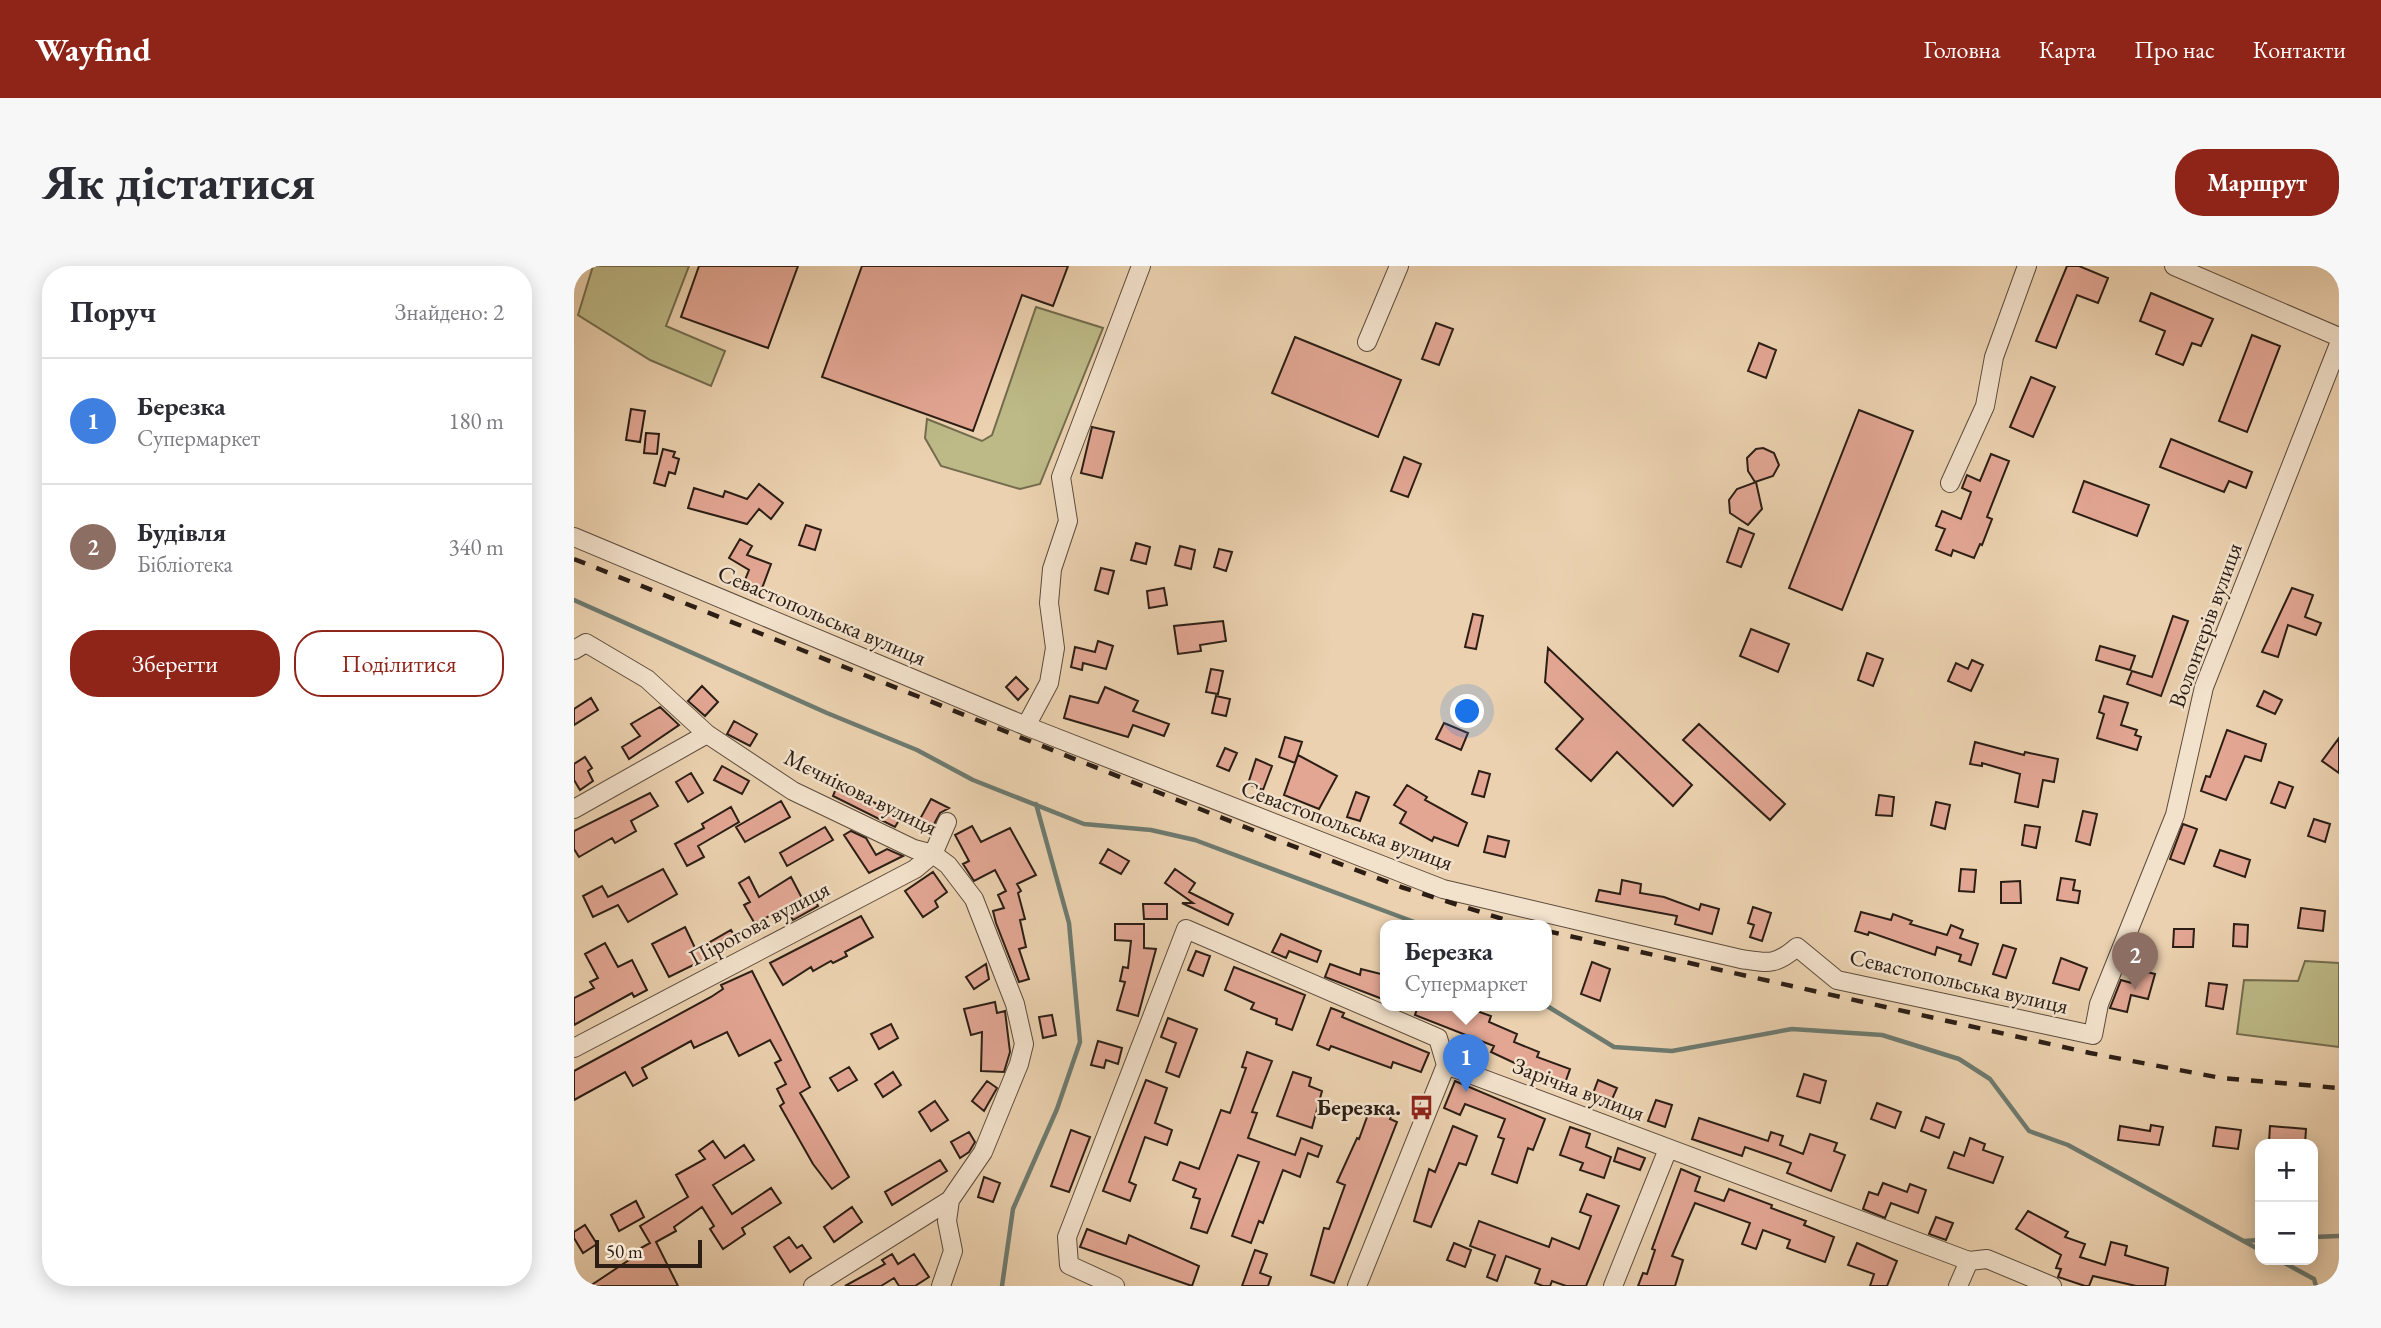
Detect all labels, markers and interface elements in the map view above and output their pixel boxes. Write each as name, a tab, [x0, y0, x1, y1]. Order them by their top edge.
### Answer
text: Wayfind	[35, 28, 151, 71]
text: Головна	[1923, 34, 2001, 65]
text: Карта	[2039, 34, 2096, 65]
text: Про нас	[2134, 34, 2215, 65]
text: Контакти	[2253, 34, 2346, 65]
button: Маршрут	[2175, 149, 2339, 216]
text: Як дістатися	[42, 150, 316, 214]
text: Поруч	[70, 292, 156, 331]
text: Знайдено: 2	[395, 297, 504, 327]
text: Березка	[137, 389, 226, 423]
text: 1	[87, 406, 99, 436]
text: 180 m	[448, 406, 504, 436]
text: Супермаркет	[137, 423, 260, 453]
text: Будівля	[137, 515, 226, 549]
text: 2	[87, 532, 99, 562]
text: 340 m	[448, 532, 504, 562]
street label: Волонтерів вулиця	[2161, 538, 2249, 712]
text: Бібліотека	[137, 549, 233, 579]
street label: Севастопольська вулиця	[713, 557, 931, 673]
button: Зберегти	[70, 630, 280, 697]
button: Поділитися	[294, 630, 504, 697]
your location	[1450, 694, 1484, 728]
street label: Мєчнікова вулиця	[779, 742, 943, 842]
street label: Севастопольська вулиця	[1237, 773, 1457, 877]
street label: Пірогова вулиця	[683, 873, 835, 973]
popup	[1380, 920, 1552, 1011]
pin: 2	[2112, 932, 2158, 990]
text: Березка	[1404, 934, 1493, 968]
street label: Севастопольська вулиця	[1847, 941, 2071, 1021]
text: Супермаркет	[1404, 968, 1528, 998]
pin: 1	[1443, 1034, 1489, 1092]
street label: Зарічна вулиця	[1509, 1050, 1649, 1128]
place label: Березка.	[1317, 1092, 1401, 1122]
bus stop icon: Березка.	[1407, 1093, 1435, 1121]
map controls	[2255, 1139, 2318, 1265]
button: +	[2255, 1139, 2318, 1202]
button: −	[2255, 1202, 2318, 1265]
scale bar	[595, 1237, 702, 1269]
text: 50 m	[606, 1239, 643, 1264]

